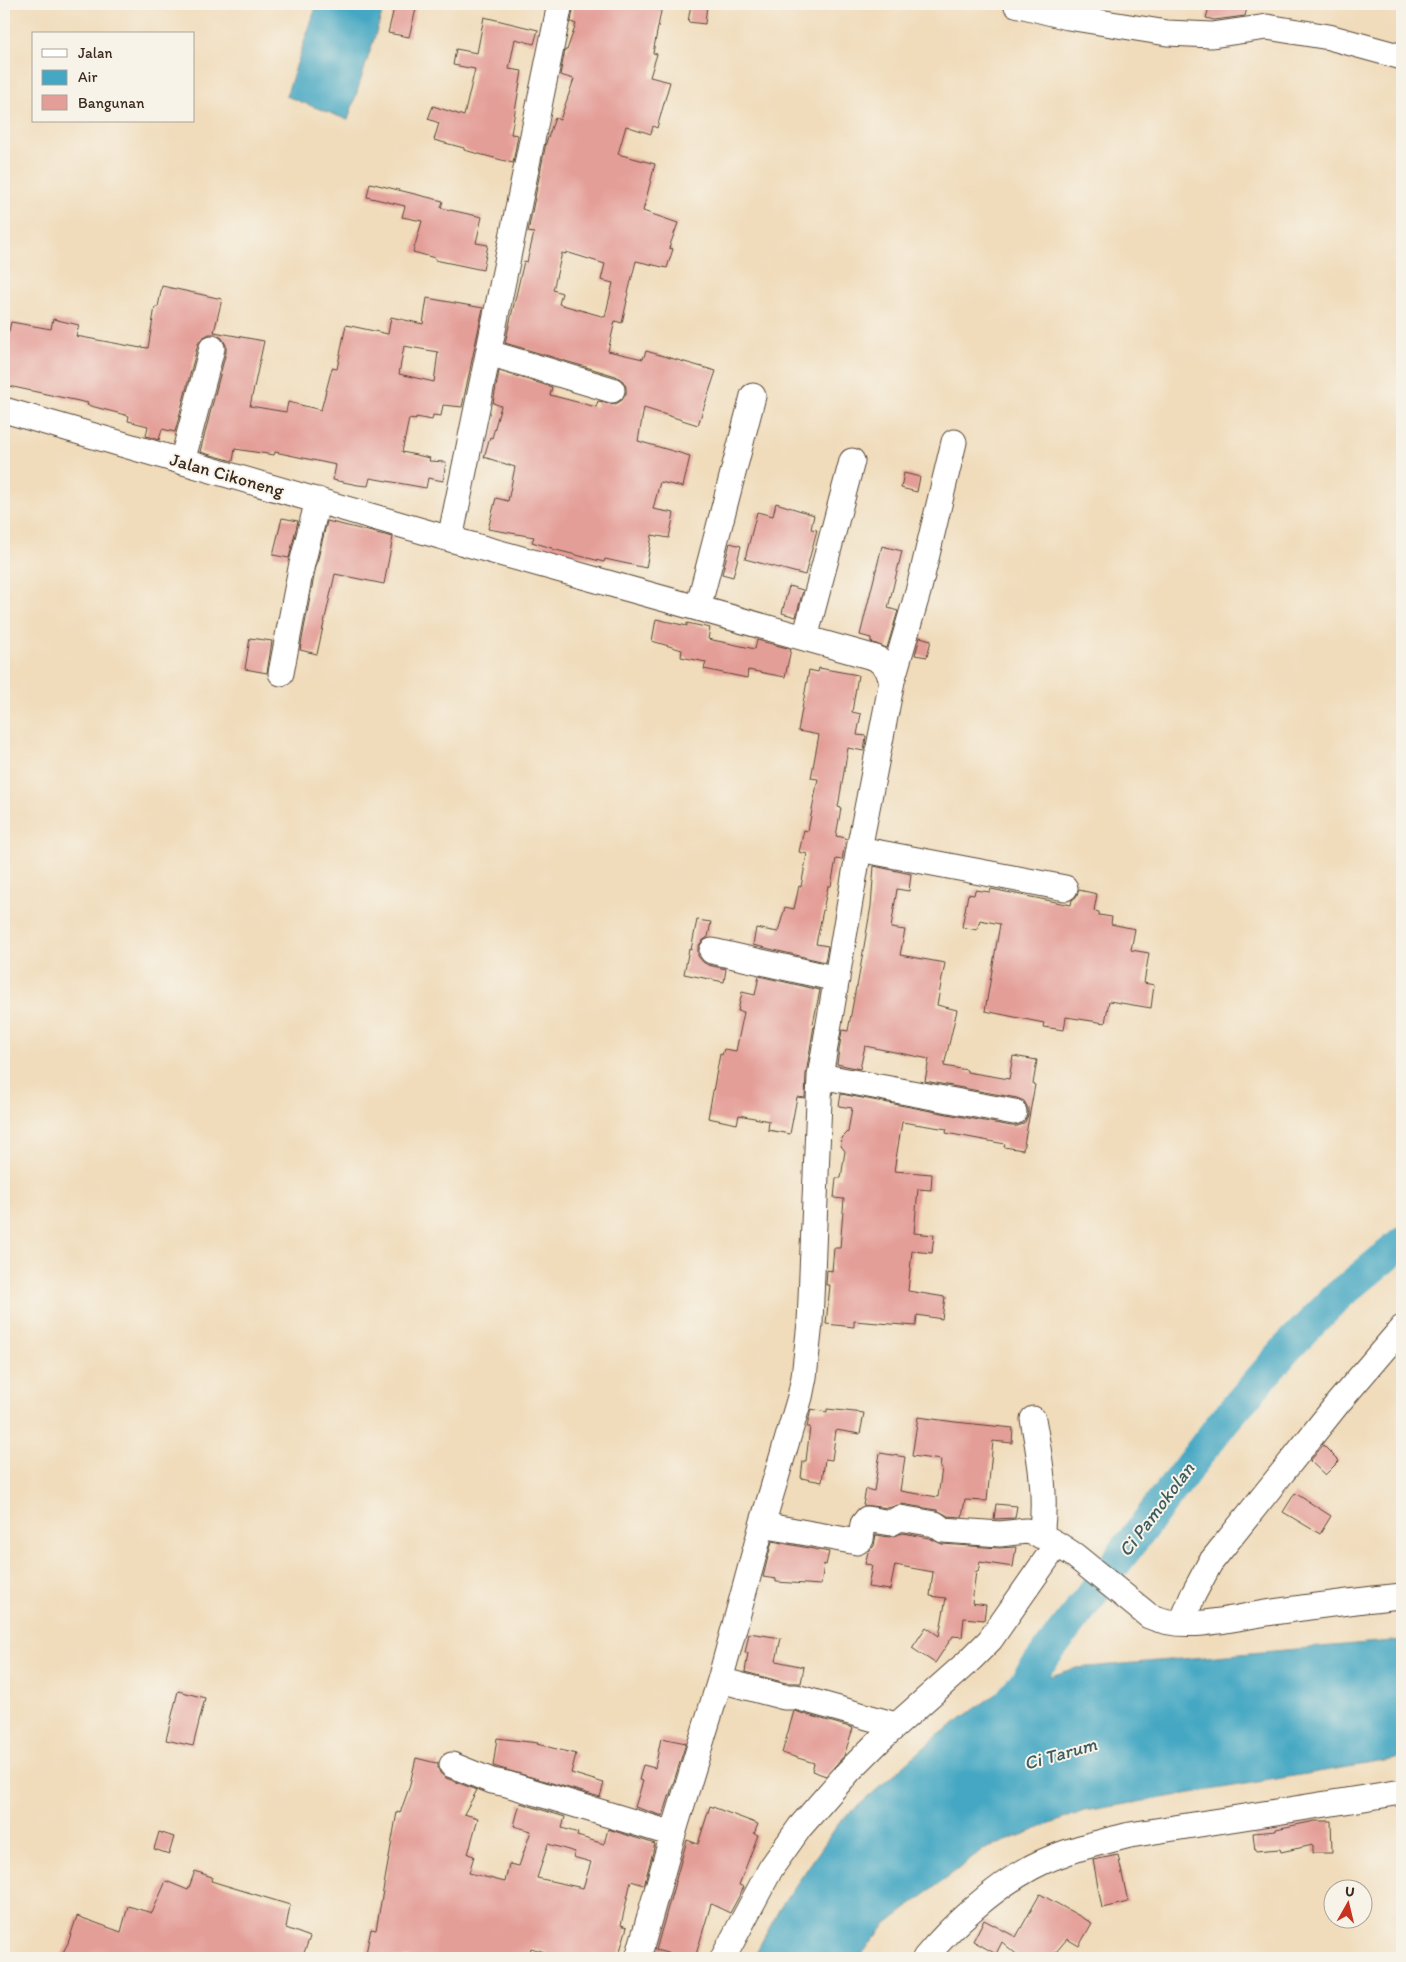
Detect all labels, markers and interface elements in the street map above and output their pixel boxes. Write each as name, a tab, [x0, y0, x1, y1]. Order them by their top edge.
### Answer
legend	[32, 32, 195, 122]
text: Jalan	[78, 44, 112, 62]
text: Air	[78, 68, 97, 86]
text: Bangunan	[78, 94, 145, 112]
street label: Jalan Cikoneng	[167, 448, 287, 502]
water label: Ci Pamokolan	[1113, 1457, 1199, 1561]
water label: Ci Tarum	[1021, 1732, 1100, 1775]
north arrow	[1324, 1880, 1374, 1930]
text: U	[1344, 1883, 1356, 1901]

